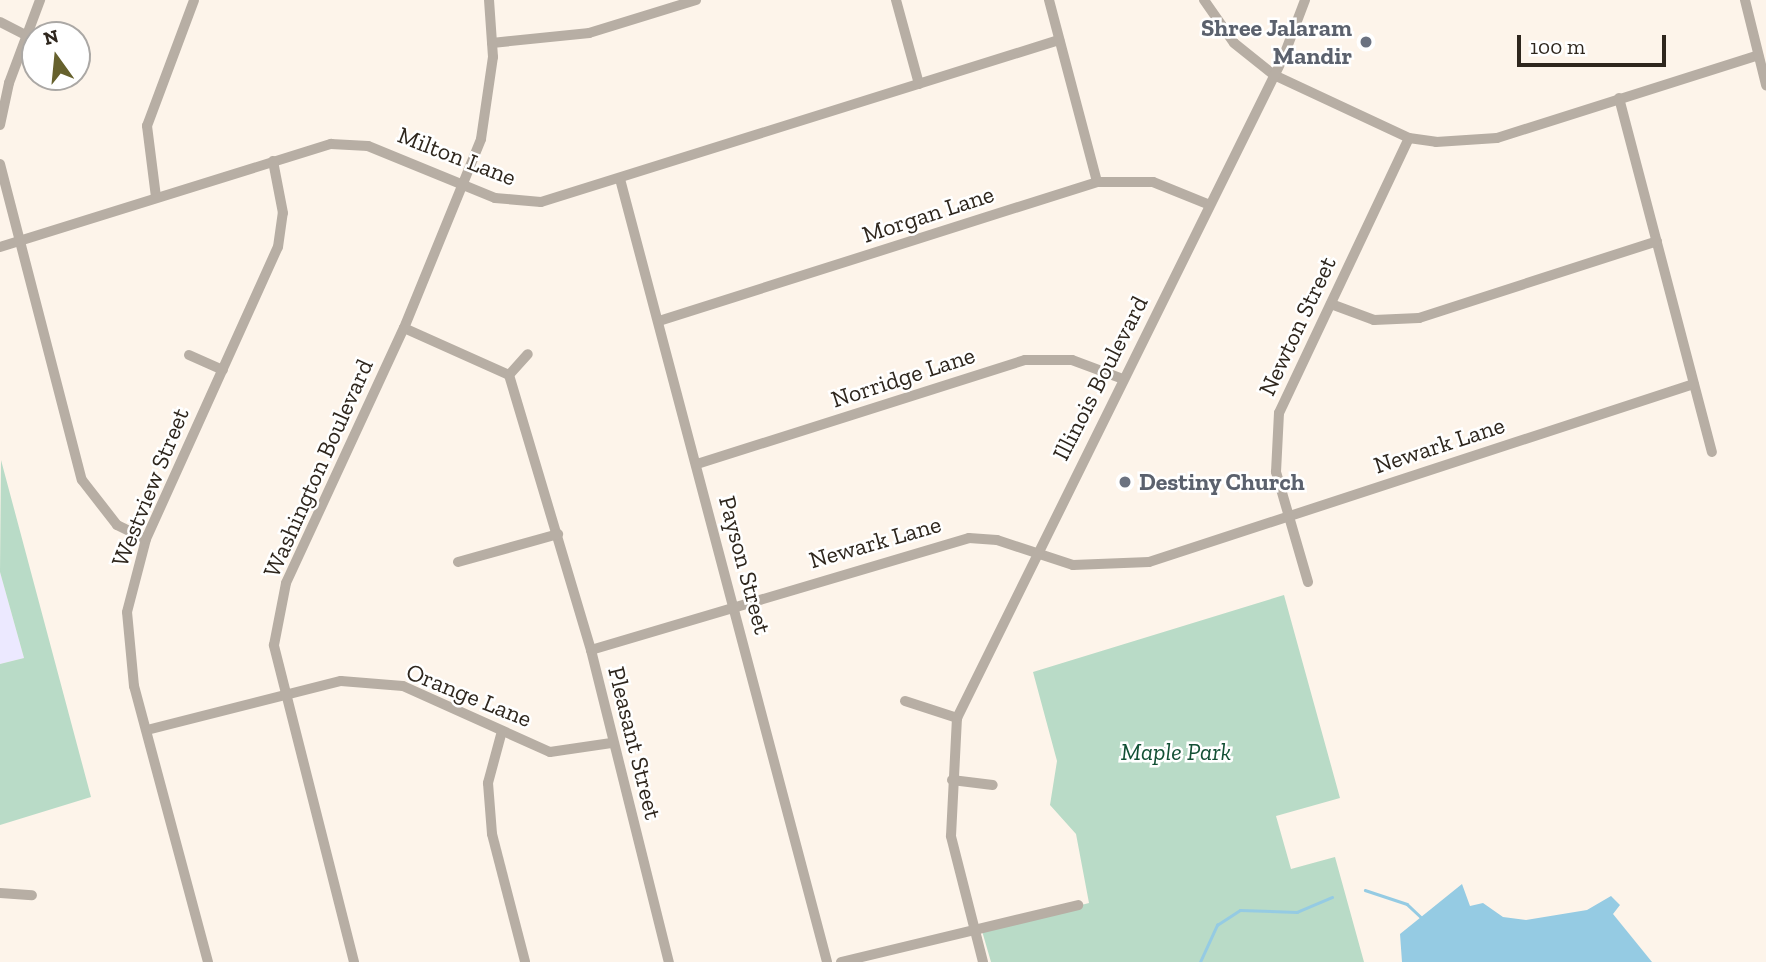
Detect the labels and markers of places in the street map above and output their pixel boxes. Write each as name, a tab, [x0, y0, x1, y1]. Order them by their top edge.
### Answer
place label: Shree Jalaram Mandir	[1201, 14, 1352, 70]
marker: Shree Jalaram Mandir	[1358, 34, 1374, 50]
place label: Destiny Church	[1139, 468, 1305, 496]
marker: Destiny Church	[1117, 474, 1133, 490]

